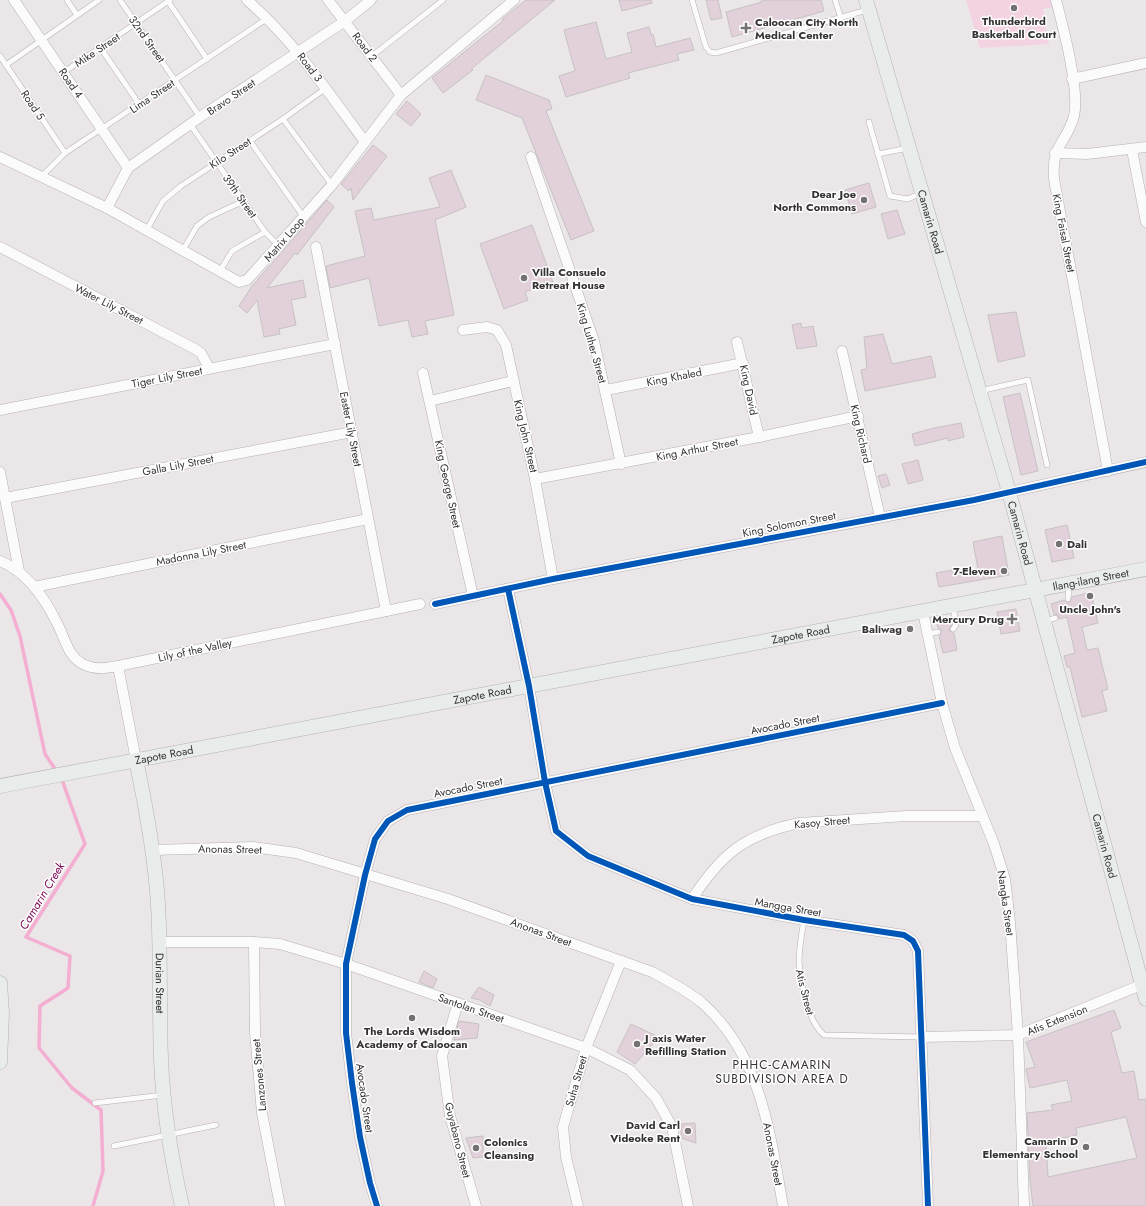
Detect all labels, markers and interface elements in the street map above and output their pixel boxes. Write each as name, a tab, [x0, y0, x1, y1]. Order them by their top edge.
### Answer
marker: Thunderbird Basketball Court	[1009, 3, 1019, 13]
street label: 32nd Street	[125, 12, 169, 66]
place label: Thunderbird Basketball Court	[972, 13, 1057, 42]
place label: Caloocan City North Medical Center	[755, 14, 858, 43]
marker: Caloocan City North Medical Center	[740, 22, 752, 34]
street label: Mike Street	[71, 29, 123, 71]
street label: Road 2	[349, 29, 381, 65]
street label: Road 3	[294, 49, 326, 85]
street label: Road 4	[55, 65, 87, 102]
street label: Lima Street	[126, 75, 178, 117]
street label: Bravo Street	[204, 75, 259, 119]
street label: Road 5	[17, 87, 49, 123]
street label: Kilo Street	[206, 133, 254, 173]
street label: 39th Street	[219, 171, 261, 221]
place label: Dear Joe North Commons	[773, 186, 856, 215]
street label: Camarin Road	[914, 188, 947, 256]
street label: King Faisal Street	[1049, 192, 1080, 274]
marker: Dear Joe North Commons	[859, 195, 869, 205]
street label: Matrix Loop	[260, 213, 308, 265]
place label: Villa Consuelo Retreat House	[531, 264, 606, 293]
marker: Villa Consuelo Retreat House	[519, 273, 529, 283]
street label: Water Lily Street	[72, 280, 146, 328]
street label: King Luther Street	[573, 301, 611, 385]
street label: Tiger Lily Street	[130, 362, 204, 392]
street label: King David	[736, 363, 762, 417]
street label: King Khaled	[645, 364, 703, 390]
street label: Easter Lily Street	[336, 390, 366, 468]
street label: King John Street	[510, 398, 542, 474]
street label: King Richard	[846, 403, 876, 465]
street label: King Arthur Street	[655, 433, 740, 465]
street label: King George Street	[431, 438, 465, 530]
street label: Galla Lily Street	[141, 450, 215, 480]
street label: Camarin Road	[1004, 499, 1036, 567]
street label: King Solomon Street	[741, 507, 837, 541]
street label: Madonna Lily Street	[155, 536, 248, 570]
place label: Dali	[1067, 536, 1087, 552]
marker: Dali	[1054, 539, 1064, 549]
place label: 7-Eleven	[953, 563, 996, 579]
street label: Ilang-ilang Street	[1051, 564, 1130, 595]
marker: 7-Eleven	[999, 566, 1009, 576]
marker: Uncle John's	[1085, 591, 1095, 601]
place label: Uncle John's	[1059, 601, 1121, 617]
place label: Mercury Drug	[932, 611, 1004, 627]
marker: Mercury Drug	[1007, 614, 1017, 624]
street label: Zapote Road	[770, 621, 831, 648]
place label: Baliwag	[862, 621, 902, 637]
marker: Baliwag	[905, 624, 915, 634]
street label: Lily of the Valley	[157, 634, 234, 666]
street label: Zapote Road	[452, 681, 513, 708]
street label: Avocado Street	[749, 709, 821, 739]
street label: Zapote Road	[134, 742, 195, 768]
street label: Avocado Street	[432, 772, 504, 802]
street label: Kasoy Street	[793, 812, 851, 832]
street label: Camarin Road	[1088, 812, 1121, 880]
street label: Anonas Street	[198, 840, 263, 858]
water label: Camarin Creek	[15, 858, 70, 933]
street label: Nangka Street	[994, 869, 1019, 937]
street label: Mangga Street	[753, 893, 823, 921]
street label: Anonas Street	[508, 914, 574, 951]
street label: Durian Street	[152, 953, 168, 1014]
street label: Atis Street	[792, 967, 819, 1017]
street label: Santolan Street	[436, 989, 507, 1027]
street label: Atis Extension	[1024, 1001, 1090, 1039]
marker: The Lords Wisdom Academy of Caloocan	[407, 1013, 417, 1023]
place label: The Lords Wisdom Academy of Caloocan	[355, 1023, 468, 1052]
place label: J axis Water Refilling Station	[643, 1030, 726, 1059]
street label: Lanzones Street	[248, 1038, 270, 1112]
marker: J axis Water Refilling Station	[632, 1039, 642, 1049]
street label: Suha Street	[561, 1053, 591, 1108]
district label: PHHC-CAMARIN SUBDIVISION AREA D	[715, 1056, 849, 1088]
street label: Avocado Street	[352, 1062, 378, 1134]
street label: Guyabano Street	[441, 1101, 475, 1180]
place label: David Carl Videoke Rent	[609, 1117, 680, 1146]
street label: Anonas Street	[759, 1121, 787, 1187]
marker: David Carl Videoke Rent	[683, 1126, 693, 1136]
place label: Camarin D Elementary School	[983, 1133, 1078, 1162]
place label: Colonics Cleansing	[484, 1134, 535, 1163]
marker: Camarin D Elementary School	[1081, 1142, 1091, 1152]
marker: Colonics Cleansing	[471, 1143, 481, 1153]

